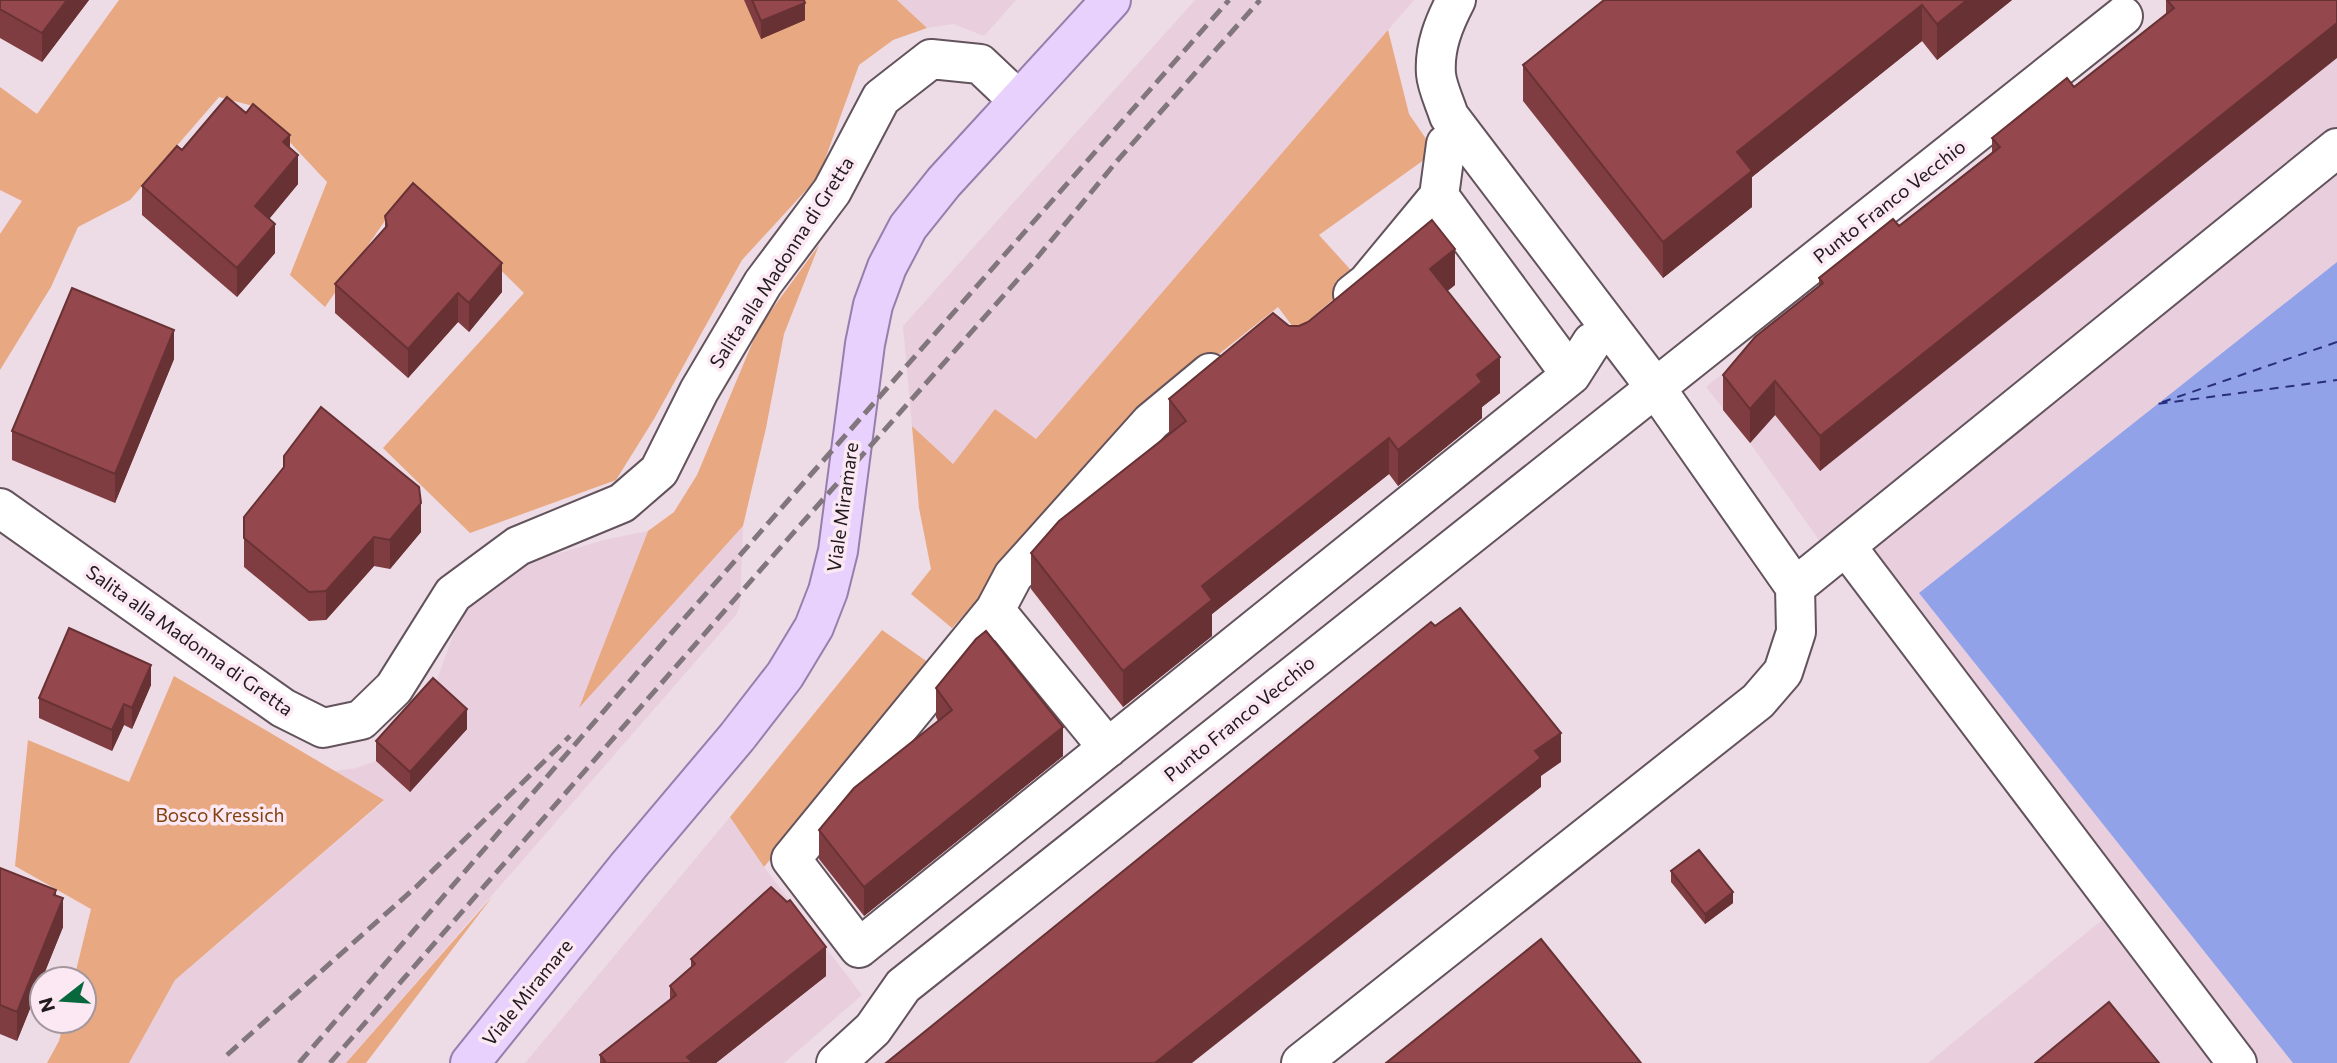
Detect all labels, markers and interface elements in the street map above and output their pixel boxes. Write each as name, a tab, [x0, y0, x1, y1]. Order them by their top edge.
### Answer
street label: Punto Franco Vecchio	[1808, 134, 1970, 268]
street label: Salita alla Madonna di Gretta	[704, 152, 858, 372]
street label: Viale Miramare	[822, 441, 862, 573]
street label: Salita alla Madonna di Gretta	[82, 560, 298, 720]
street label: Punto Franco Vecchio	[1159, 650, 1319, 786]
park label: Bosco Kressich	[156, 803, 284, 826]
street label: Viale Miramare	[477, 934, 577, 1050]
north arrow	[28, 965, 98, 1035]
text: N	[33, 995, 59, 1015]

